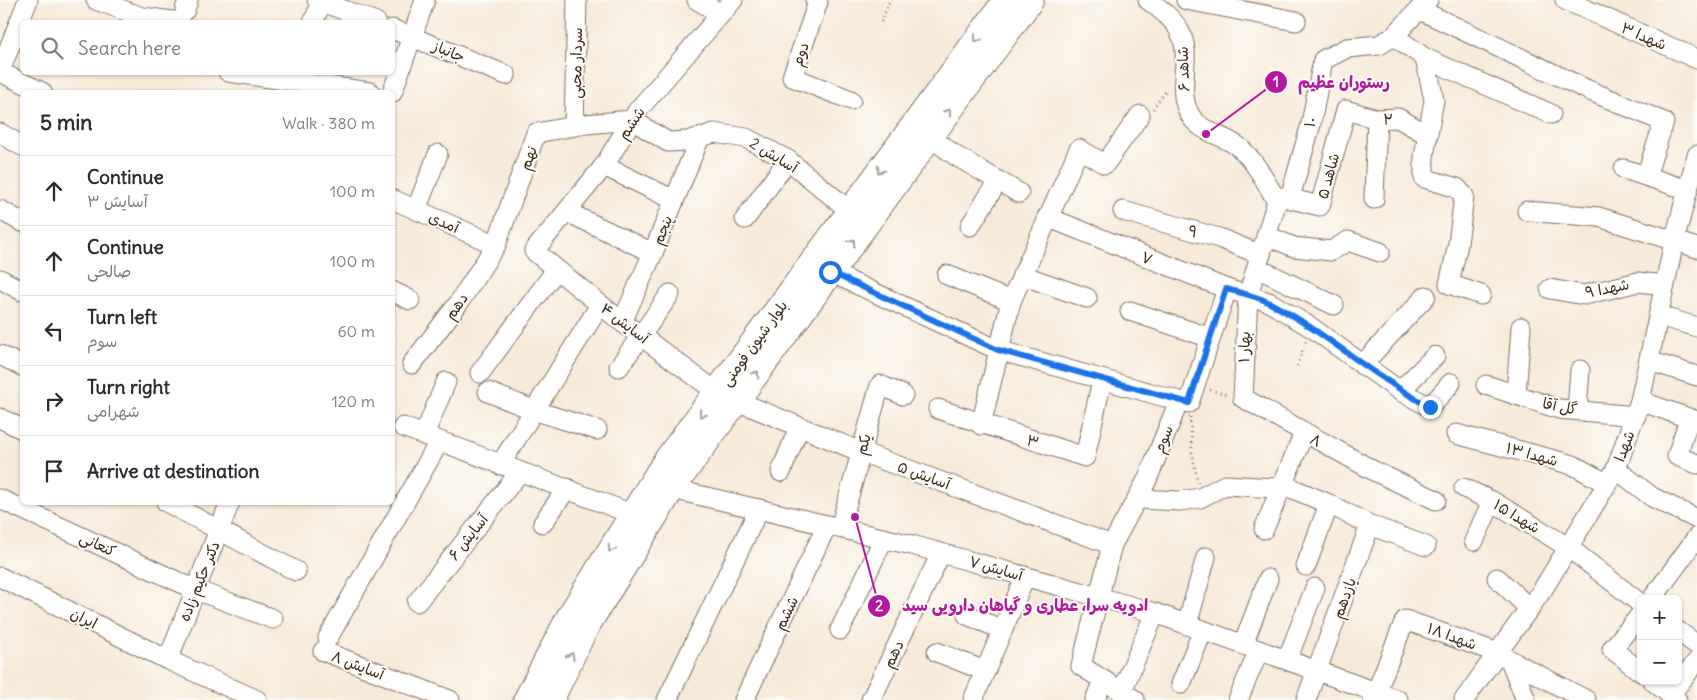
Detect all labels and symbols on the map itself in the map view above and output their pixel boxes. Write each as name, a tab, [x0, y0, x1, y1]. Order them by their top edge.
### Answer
street label: شهدا ۳	[1618, 18, 1670, 54]
street label: سردار محبی	[566, 27, 587, 99]
one-way arrow	[974, 33, 982, 42]
street label: جانباز	[429, 36, 468, 66]
street label: دوم	[787, 39, 816, 70]
street label: شاهد ۶	[1173, 46, 1193, 92]
callout: رستوران عظیم	[1263, 66, 1400, 97]
text: 1	[1273, 72, 1279, 91]
text: رستوران عظیم	[1298, 72, 1390, 95]
street label: ششم	[613, 103, 651, 145]
one-way arrow	[943, 109, 951, 118]
street label: ۲	[1382, 109, 1394, 129]
street label: ۱۰	[1300, 115, 1320, 129]
street label: آسایش 2	[746, 133, 803, 177]
street label: نهم	[515, 143, 544, 174]
street label: شاهد ۵	[1313, 151, 1343, 201]
one-way arrow	[877, 164, 886, 174]
street label: آمدی	[426, 207, 463, 238]
street label: پنجم	[648, 212, 679, 249]
street label: ۹	[1186, 221, 1200, 241]
one-way arrow	[846, 239, 855, 248]
street label: ۷	[1139, 247, 1155, 269]
route start	[819, 261, 842, 284]
street label: شهدا ۹	[1583, 274, 1631, 302]
street label: دهم	[440, 289, 474, 325]
street label: بلوار شیون فومنی	[716, 296, 792, 390]
street label: آسایش ۴	[597, 299, 654, 348]
street label: بهار ۱	[1234, 331, 1254, 363]
one-way arrow	[750, 370, 759, 380]
street label: گل آقا	[1541, 393, 1579, 419]
route end	[1419, 396, 1442, 419]
one-way arrow	[699, 408, 707, 417]
street label: سوم	[1149, 422, 1180, 457]
street label: شهدا	[1609, 428, 1639, 464]
street label: ۸	[1307, 429, 1325, 451]
street label: ۳	[1024, 430, 1042, 452]
street label: یکم	[851, 431, 878, 458]
street label: شهدا ۱۳	[1504, 438, 1560, 470]
street label: آسایش ۵	[895, 457, 954, 494]
street label: شهدا ۱۵	[1490, 495, 1544, 537]
street label: آسایش ۶	[444, 509, 493, 564]
street label: کنعانی	[76, 527, 119, 561]
street label: دکتر حکیم زاده	[174, 538, 226, 625]
one-way arrow	[607, 543, 617, 552]
street label: آسایش ۷	[967, 551, 1026, 585]
street label: یازدهم	[1328, 575, 1363, 622]
callout: ادویه سرا، عطاری و گیاهان دارویی سید	[867, 590, 1158, 621]
street label: ششم	[770, 593, 805, 634]
text: ادویه سرا، عطاری و گیاهان دارویی سید	[902, 595, 1148, 617]
text: 2	[875, 596, 883, 615]
street label: ایران	[67, 603, 101, 633]
street label: شهدا ۱۸	[1425, 618, 1479, 654]
street label: دهم	[878, 637, 910, 672]
street label: آسایش ۸	[329, 646, 388, 684]
one-way arrow	[565, 652, 575, 661]

